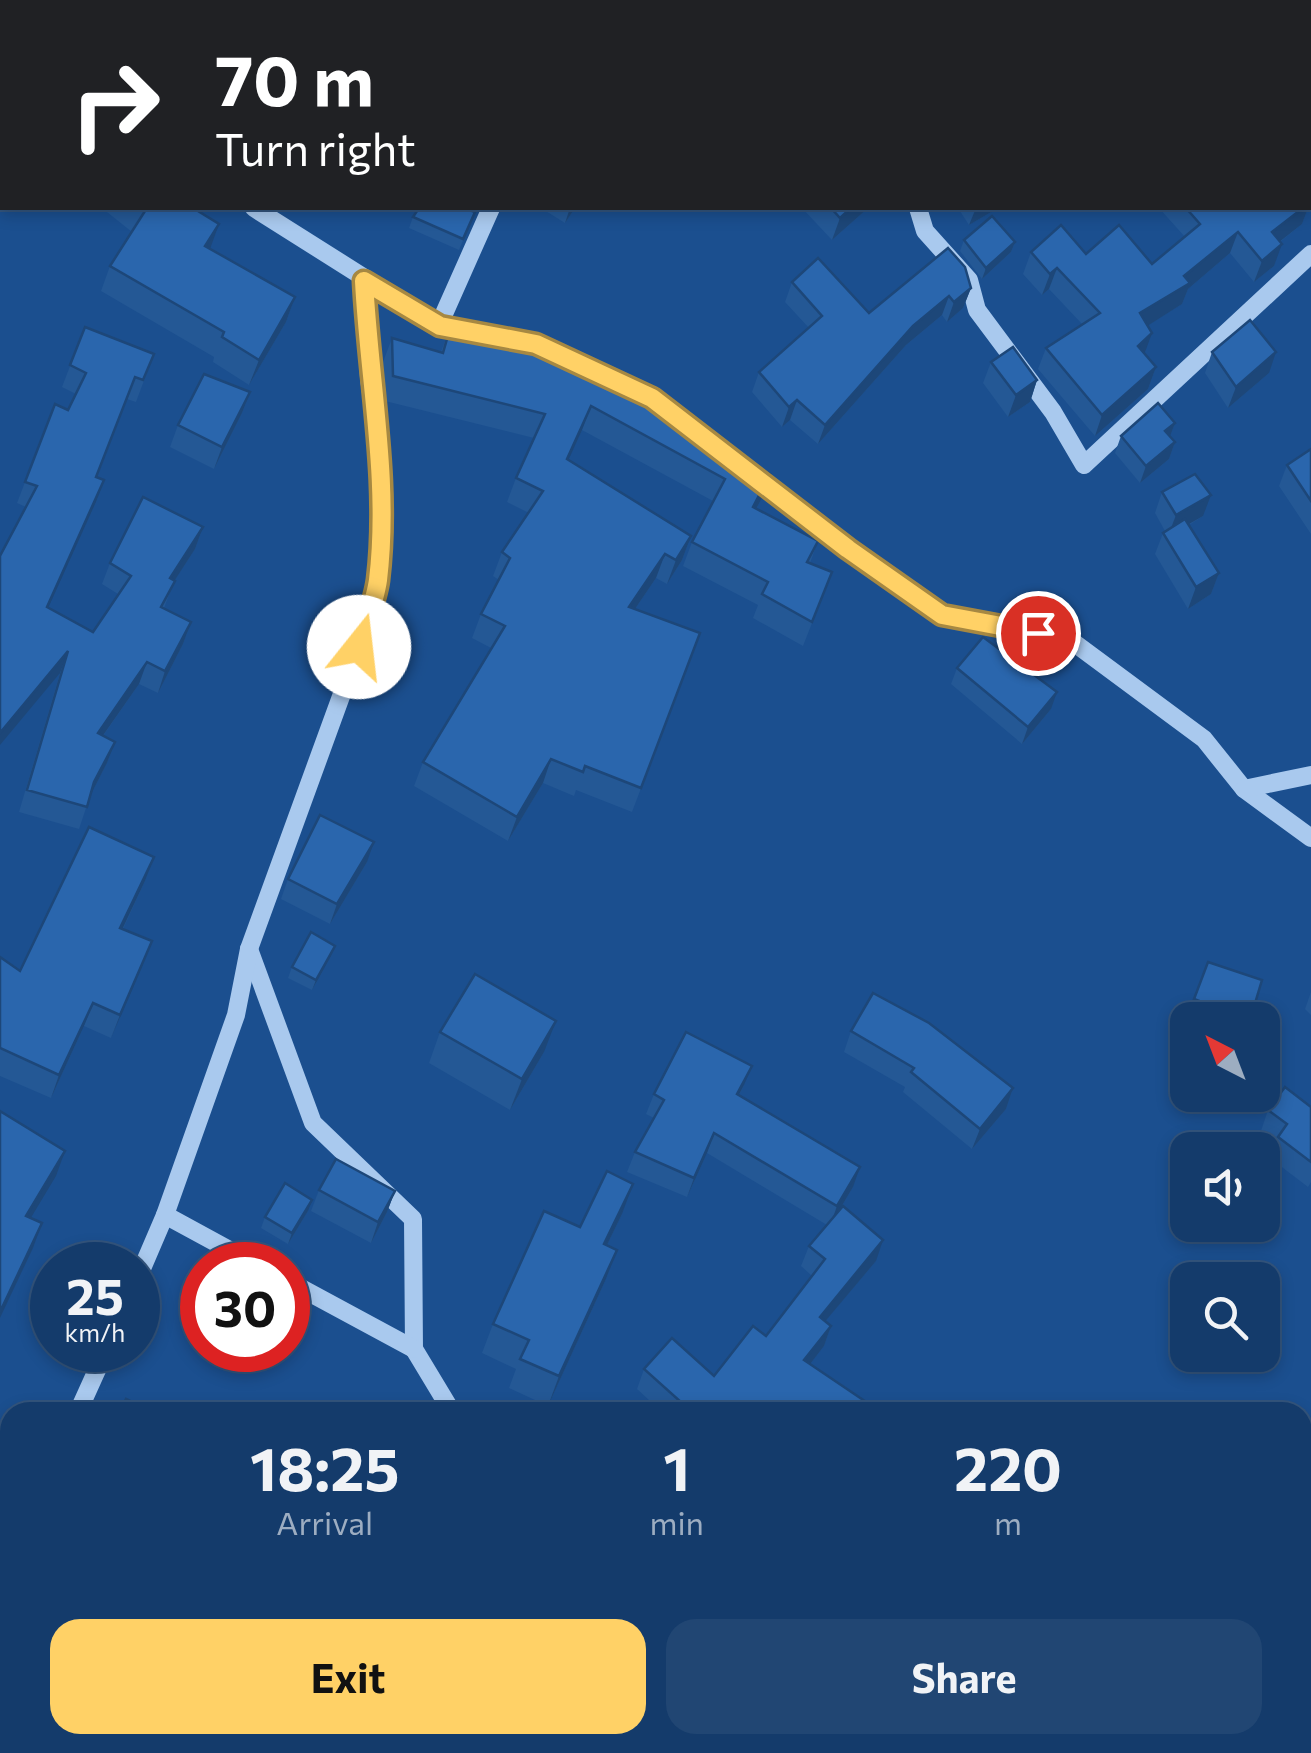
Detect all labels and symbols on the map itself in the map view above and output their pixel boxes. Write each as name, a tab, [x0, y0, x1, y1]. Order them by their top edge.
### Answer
pin	[996, 591, 1081, 676]
position arrow	[307, 595, 411, 699]
north arrow	[1170, 1002, 1280, 1112]
speed limit sign: 30	[180, 1242, 310, 1372]

